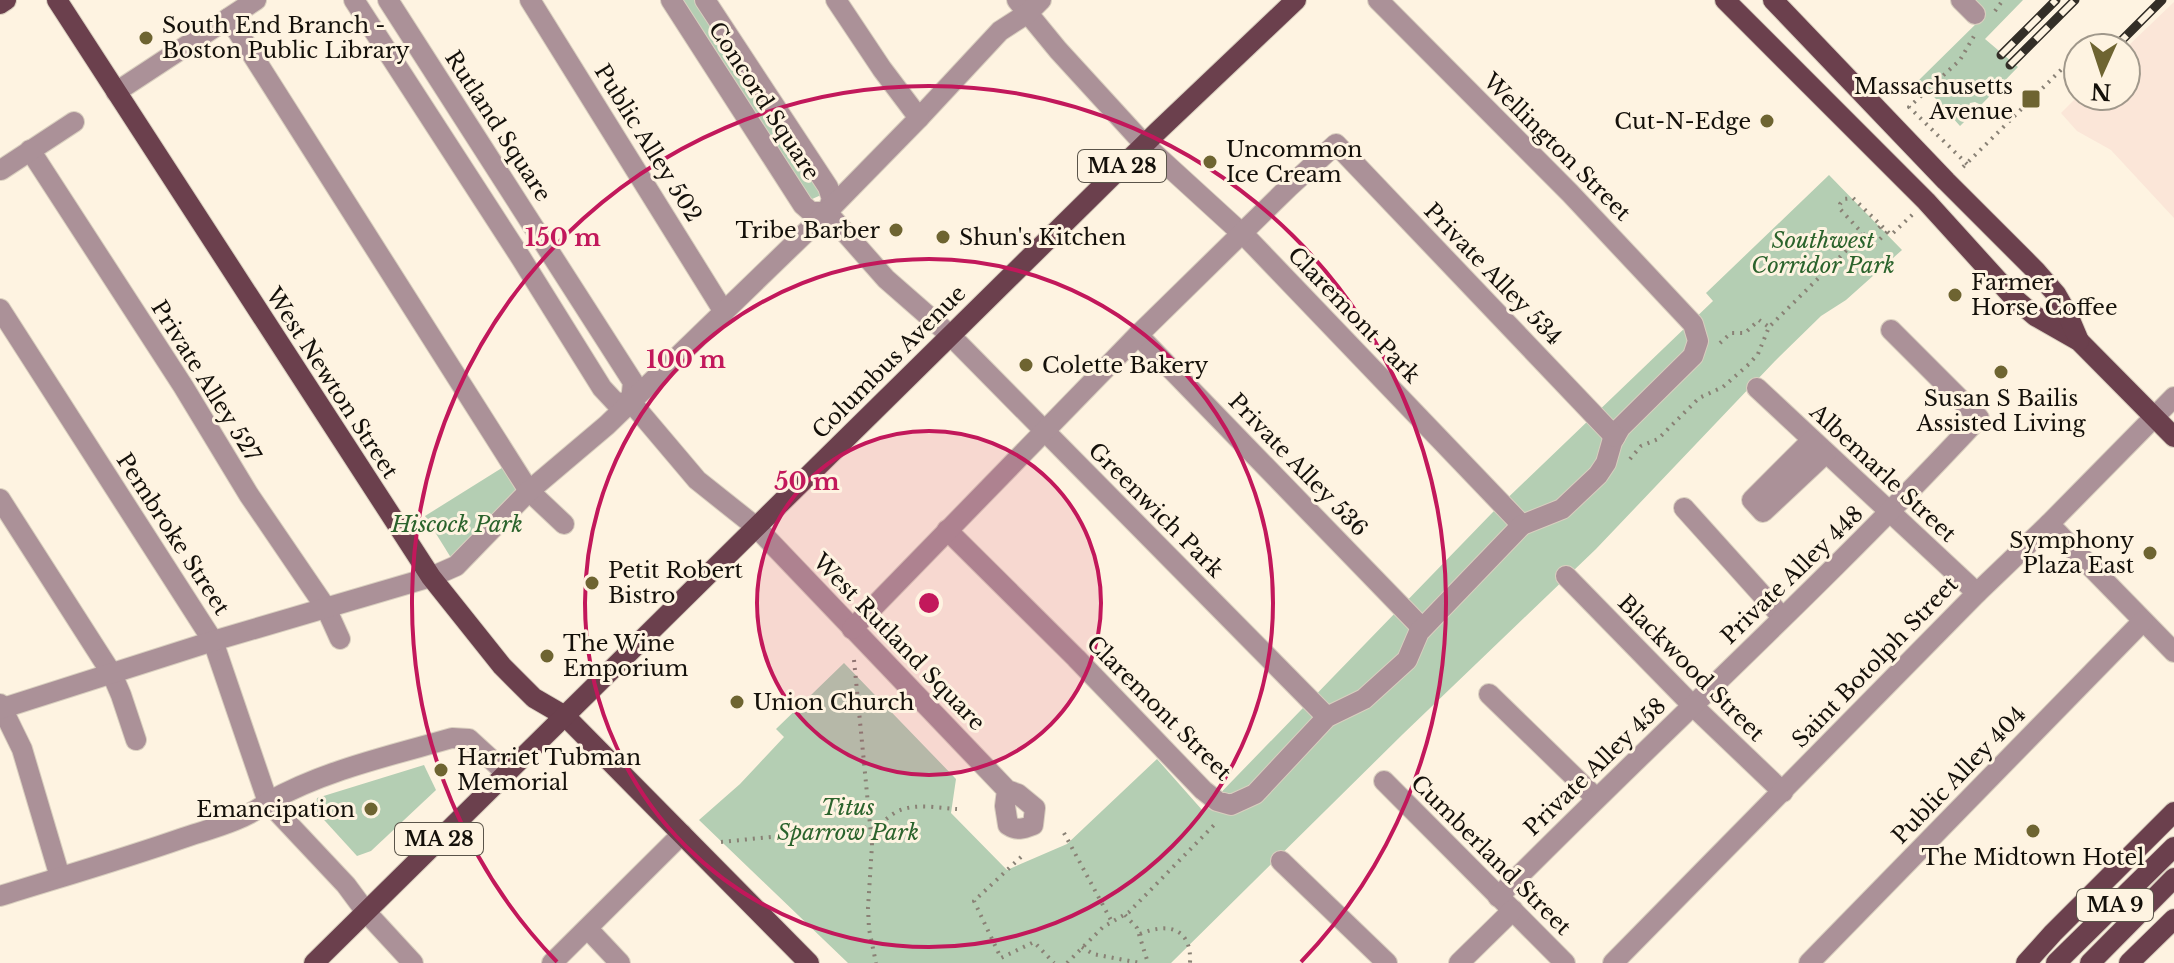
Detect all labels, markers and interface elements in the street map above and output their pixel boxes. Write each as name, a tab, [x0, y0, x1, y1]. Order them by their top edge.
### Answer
place label: South End Branch - Boston Public Library	[162, 12, 410, 64]
street label: Concord Square	[703, 17, 825, 185]
marker: South End Branch - Boston Public Library	[137, 29, 155, 47]
north arrow	[2062, 32, 2142, 112]
street label: Rutland Square	[439, 46, 557, 206]
street label: Public Alley 502	[589, 59, 707, 227]
street label: Wellington Street	[1477, 67, 1637, 227]
place label: Massachusetts Avenue	[1854, 73, 2013, 125]
text: N	[2090, 77, 2112, 105]
marker: Massachusetts Avenue	[2020, 88, 2042, 110]
place label: Cut-N-Edge	[1614, 108, 1751, 135]
marker: Cut-N-Edge	[1758, 112, 1776, 130]
place label: Uncommon Ice Cream	[1226, 136, 1362, 188]
road number: MA 28	[1078, 150, 1166, 182]
marker: Uncommon Ice Cream	[1201, 153, 1219, 171]
street label: Private Alley 534	[1418, 197, 1568, 351]
place label: Tribe Barber	[736, 217, 880, 244]
marker: Tribe Barber	[887, 221, 905, 239]
text: 150 m	[525, 223, 601, 252]
place label: Shun's Kitchen	[959, 224, 1126, 251]
park label: Southwest Corridor Park	[1751, 227, 1895, 279]
marker: Shun's Kitchen	[934, 228, 952, 246]
street label: Claremont Park	[1282, 241, 1426, 389]
place label: Farmer Horse Coffee	[1971, 269, 2118, 321]
street label: Columbus Avenue	[807, 280, 971, 444]
street label: West Newton Street	[260, 282, 404, 484]
marker: Farmer Horse Coffee	[1946, 286, 1964, 304]
street label: Private Alley 527	[145, 295, 267, 467]
text: 100 m	[646, 345, 726, 374]
place label: Colette Bakery	[1042, 352, 1208, 379]
marker: Colette Bakery	[1017, 356, 1035, 374]
marker: Susan S Bailis Assisted Living	[1992, 363, 2010, 381]
place label: Susan S Bailis Assisted Living	[1915, 385, 2086, 437]
street label: Private Alley 536	[1223, 388, 1373, 542]
street label: Albemarle Street	[1804, 398, 1962, 548]
street label: Greenwich Park	[1083, 437, 1229, 583]
street label: Pembroke Street	[111, 448, 236, 621]
text: 50 m	[774, 467, 840, 496]
street label: Private Alley 448	[1715, 500, 1869, 650]
park label: Hiscock Park	[390, 511, 523, 538]
place label: Symphony Plaza East	[2009, 527, 2135, 579]
marker: Symphony Plaza East	[2141, 544, 2159, 562]
street label: West Rutland Square	[807, 547, 991, 736]
place label: Petit Robert Bistro	[608, 557, 744, 609]
street label: Saint Botolph Street	[1786, 570, 1964, 753]
marker: Petit Robert Bistro	[583, 574, 601, 592]
centre of rings	[915, 589, 943, 617]
street label: Blackwood Street	[1612, 589, 1770, 747]
place label: The Wine Emporium	[563, 630, 689, 682]
street label: Claremont Street	[1081, 630, 1238, 787]
marker: The Wine Emporium	[538, 647, 556, 665]
place label: Union Church	[753, 689, 914, 716]
street label: Private Alley 458	[1518, 692, 1672, 842]
marker: Union Church	[728, 693, 746, 711]
street label: Public Alley 404	[1886, 701, 2032, 849]
place label: Harriet Tubman Memorial	[457, 744, 641, 796]
marker: Harriet Tubman Memorial	[432, 761, 450, 779]
street label: Cumberland Street	[1405, 769, 1577, 941]
park label: Titus Sparrow Park	[777, 794, 919, 846]
place label: Emancipation	[196, 796, 355, 823]
marker: Emancipation	[362, 800, 380, 818]
marker: The Midtown Hotel	[2024, 822, 2042, 840]
road number: MA 28	[395, 823, 483, 855]
place label: The Midtown Hotel	[1922, 844, 2144, 871]
road number: MA 9	[2077, 889, 2153, 921]

